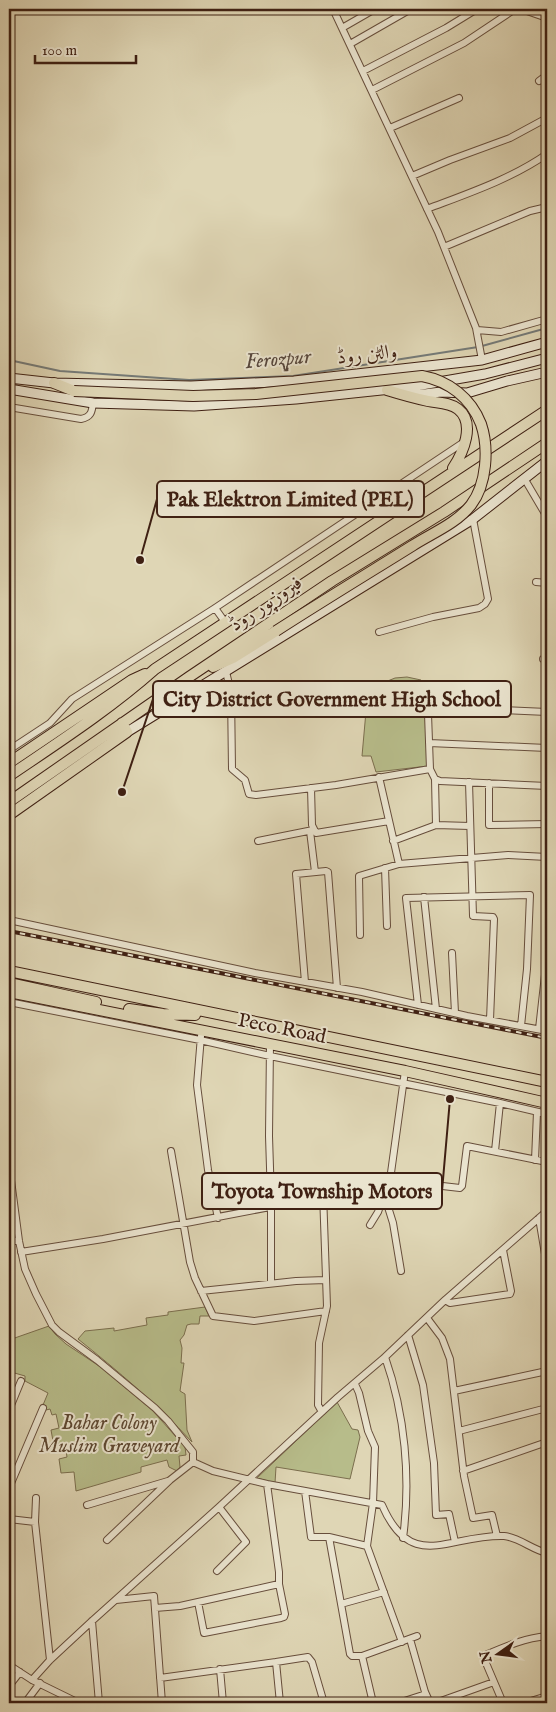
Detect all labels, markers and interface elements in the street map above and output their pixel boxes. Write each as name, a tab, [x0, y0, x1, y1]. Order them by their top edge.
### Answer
scale bar	[35, 32, 136, 64]
text: 100 m	[42, 41, 78, 60]
street label: والٹن روڈ	[336, 339, 398, 371]
water label: Ferozpur	[244, 344, 313, 376]
callout: Pak Elektron Limited (PEL)	[157, 481, 424, 517]
text: Pak Elektron Limited (PEL)	[166, 487, 414, 514]
street label: فیروزپور روڈ	[225, 571, 308, 638]
callout: City District Government High School	[153, 681, 511, 717]
text: City District Government High School	[163, 687, 502, 714]
street label: Peco Road	[236, 1008, 329, 1050]
callout: Toyota Township Motors	[202, 1173, 442, 1209]
text: Toyota Township Motors	[211, 1179, 432, 1206]
park label: Bahar Colony Muslim Graveyard	[39, 1411, 181, 1459]
north arrow	[474, 1630, 524, 1680]
text: N	[476, 1649, 497, 1666]

